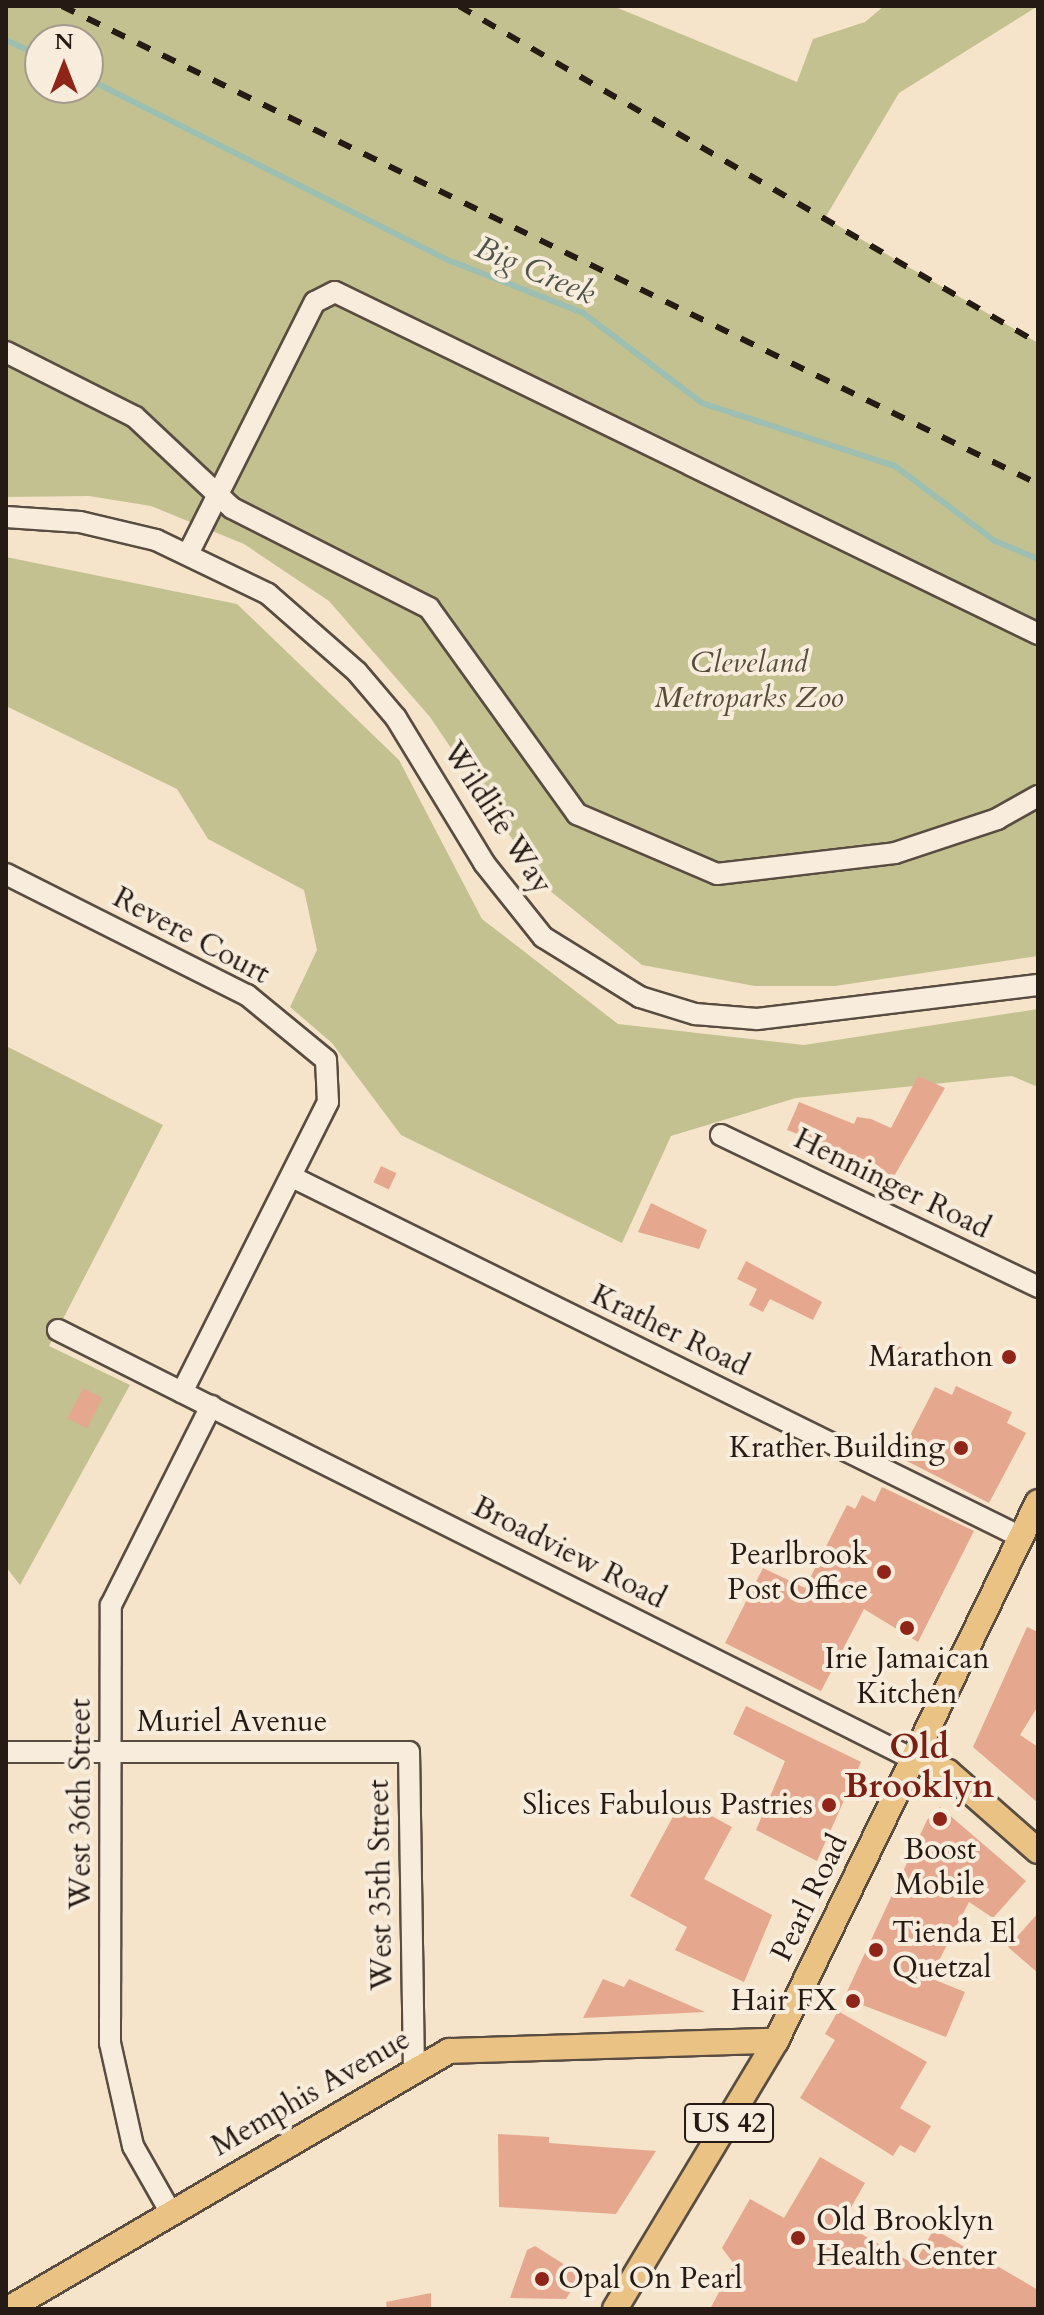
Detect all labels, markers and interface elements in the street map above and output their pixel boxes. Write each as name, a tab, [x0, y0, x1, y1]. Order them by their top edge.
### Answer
north arrow	[24, 24, 104, 104]
text: N	[54, 27, 74, 57]
water label: Big Creek	[469, 229, 601, 313]
park label: Cleveland Metroparks Zoo	[654, 645, 844, 716]
street label: Wildlife Way	[435, 735, 559, 901]
street label: Revere Court	[107, 880, 275, 992]
street label: Henninger Road	[788, 1121, 996, 1247]
street label: Krather Road	[585, 1277, 755, 1385]
place label: Marathon	[869, 1339, 993, 1375]
marker: Marathon	[1000, 1348, 1018, 1366]
place label: Krather Building	[729, 1430, 945, 1466]
marker: Krather Building	[952, 1439, 970, 1457]
street label: Broadview Road	[466, 1489, 672, 1617]
place label: Pearlbrook Post Office	[727, 1537, 868, 1608]
marker: Pearlbrook Post Office	[875, 1563, 893, 1581]
marker: Irie Jamaican Kitchen	[898, 1619, 916, 1637]
place label: Irie Jamaican Kitchen	[825, 1641, 989, 1712]
street label: West 36th Street	[63, 1698, 99, 1910]
street label: Muriel Avenue	[137, 1704, 327, 1740]
district label: Old Brooklyn	[844, 1727, 994, 1806]
street label: West 35th Street	[361, 1779, 401, 1991]
place label: Slices Fabulous Pastries	[522, 1787, 813, 1823]
marker: Slices Fabulous Pastries	[820, 1796, 838, 1814]
marker: Boost Mobile	[931, 1810, 949, 1828]
street label: Pearl Road	[764, 1829, 856, 1967]
place label: Boost Mobile	[895, 1832, 985, 1902]
place label: Tienda El Quetzal	[892, 1915, 1016, 1986]
marker: Tienda El Quetzal	[867, 1941, 885, 1959]
place label: Hair FX	[731, 1983, 837, 2019]
marker: Hair FX	[844, 1992, 862, 2010]
street label: Memphis Avenue	[205, 2022, 417, 2164]
road number: US 42	[683, 2099, 775, 2147]
place label: Old Brooklyn Health Center	[816, 2203, 997, 2274]
marker: Old Brooklyn Health Center	[787, 2227, 809, 2249]
place label: Opal On Pearl	[558, 2261, 742, 2297]
marker: Opal On Pearl	[533, 2270, 551, 2288]

